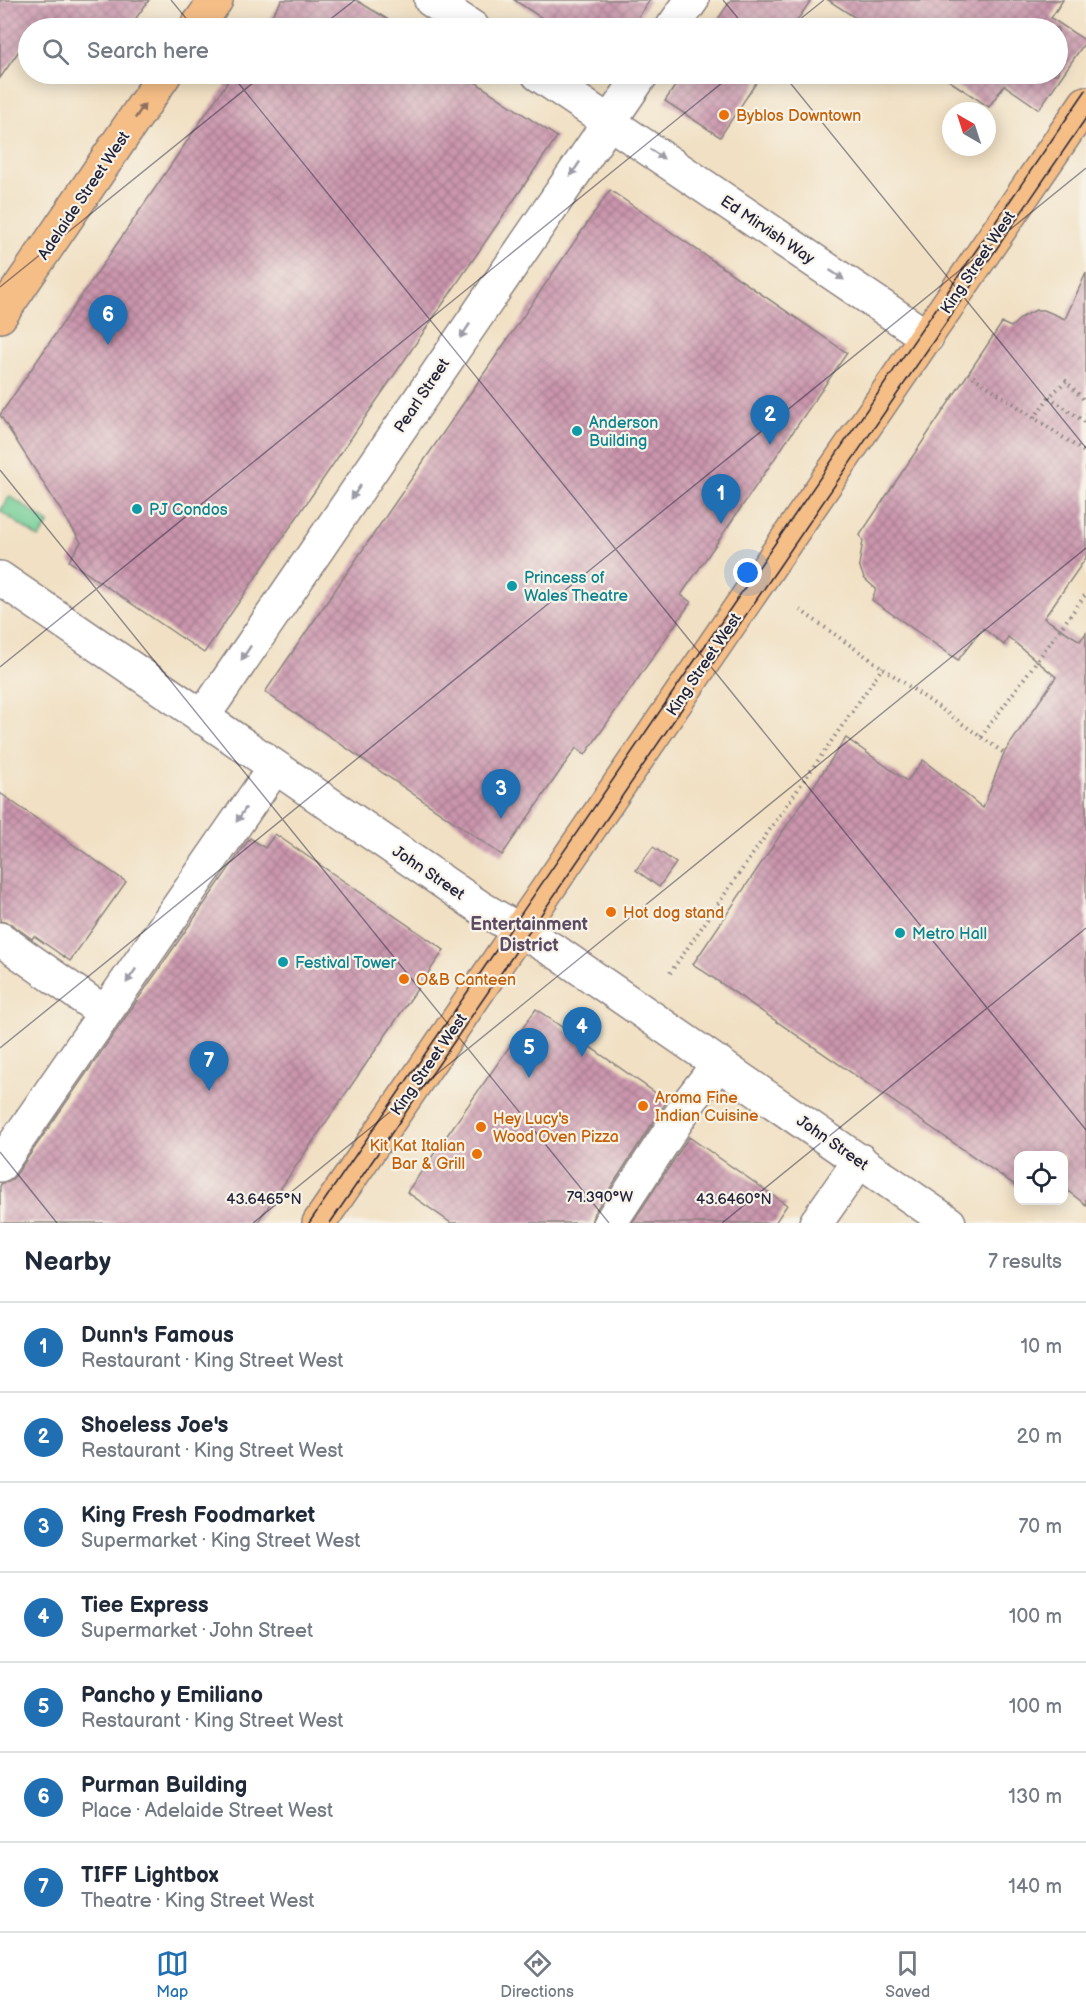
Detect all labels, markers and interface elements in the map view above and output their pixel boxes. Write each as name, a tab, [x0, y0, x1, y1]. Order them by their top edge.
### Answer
search box	[18, 18, 1068, 84]
icon: search	[39, 35, 72, 68]
text: Search here	[87, 38, 209, 65]
north arrow	[942, 102, 996, 156]
one-way arrow	[134, 104, 146, 120]
place label: Byblos Downtown	[736, 107, 861, 126]
marker: Byblos Downtown	[717, 108, 731, 122]
street label: Adelaide Street West	[34, 128, 134, 264]
one-way arrow	[649, 149, 666, 160]
one-way arrow	[569, 161, 581, 177]
street label: Ed Mirvish Way	[717, 192, 818, 269]
street label: King Street West	[937, 208, 1020, 318]
one-way arrow	[828, 269, 844, 281]
pin: 6	[88, 296, 128, 345]
one-way arrow	[459, 322, 471, 338]
street label: Pearl Street	[391, 355, 454, 436]
pin: 2	[750, 396, 790, 445]
place label: Anderson Building	[589, 414, 658, 451]
marker: Anderson Building	[570, 424, 584, 438]
pin: 1	[702, 474, 740, 524]
one-way arrow	[350, 484, 361, 500]
place label: PJ Condos	[149, 501, 228, 520]
marker: PJ Condos	[130, 502, 144, 516]
your location	[733, 558, 762, 587]
place label: Princess of Wales Theatre	[524, 569, 628, 606]
marker: Princess of Wales Theatre	[505, 579, 519, 593]
street label: King Street West	[663, 610, 746, 720]
one-way arrow	[241, 645, 252, 661]
pin: 3	[482, 770, 520, 819]
one-way arrow	[235, 806, 247, 822]
street label: John Street	[388, 842, 468, 904]
place label: Hot dog stand	[623, 904, 724, 923]
marker: Hot dog stand	[604, 905, 618, 919]
district label: Entertainment District	[470, 914, 588, 956]
place label: Metro Hall	[912, 925, 987, 944]
marker: Metro Hall	[893, 926, 907, 940]
place label: Festival Tower	[295, 954, 397, 973]
marker: Festival Tower	[276, 955, 290, 969]
one-way arrow	[125, 967, 137, 983]
place label: O&B Canteen	[416, 971, 516, 990]
marker: O&B Canteen	[397, 972, 411, 986]
pin: 4	[562, 1008, 602, 1057]
street label: King Street West	[387, 1010, 471, 1119]
pin: 5	[510, 1028, 548, 1078]
pin: 7	[190, 1042, 228, 1091]
place label: Aroma Fine Indian Cuisine	[655, 1089, 759, 1126]
marker: Aroma Fine Indian Cuisine	[636, 1099, 650, 1113]
place label: Hey Lucy's Wood Oven Pizza	[493, 1110, 619, 1147]
street label: John Street	[793, 1112, 872, 1175]
marker: Hey Lucy's Wood Oven Pizza	[474, 1120, 488, 1134]
place label: Kit Kat Italian Bar & Grill	[369, 1137, 465, 1174]
marker: Kit Kat Italian Bar & Grill	[470, 1147, 484, 1161]
map controls	[1014, 1151, 1068, 1205]
button: locate	[1014, 1151, 1068, 1205]
text: 79.390°W	[567, 1188, 633, 1207]
text: 43.6465°N	[226, 1190, 302, 1209]
text: 43.6460°N	[696, 1190, 772, 1209]
text: Nearby	[24, 1247, 111, 1278]
text: 7 results	[988, 1250, 1062, 1274]
text: Dunn's Famous	[81, 1322, 234, 1349]
text: 1	[39, 1335, 48, 1359]
text: 10 m	[1021, 1335, 1062, 1359]
text: Restaurant · King Street West	[81, 1349, 344, 1373]
text: Shoeless Joe's	[81, 1412, 228, 1439]
text: 2	[38, 1425, 49, 1449]
text: 20 m	[1017, 1425, 1062, 1449]
text: Restaurant · King Street West	[81, 1439, 344, 1463]
text: King Fresh Foodmarket	[81, 1502, 315, 1529]
text: 3	[38, 1515, 49, 1539]
text: 70 m	[1018, 1515, 1062, 1539]
text: Supermarket · King Street West	[81, 1529, 360, 1553]
text: Tiee Express	[81, 1592, 209, 1619]
text: 4	[38, 1605, 49, 1629]
text: 100 m	[1009, 1605, 1062, 1629]
text: Supermarket · John Street	[81, 1619, 313, 1643]
text: Pancho y Emiliano	[81, 1682, 263, 1709]
text: 5	[38, 1695, 49, 1719]
text: 100 m	[1009, 1695, 1062, 1719]
text: Restaurant · King Street West	[81, 1709, 344, 1733]
text: Purman Building	[81, 1772, 247, 1799]
text: 6	[37, 1785, 50, 1809]
text: 130 m	[1008, 1785, 1062, 1809]
text: Place · Adelaide Street West	[81, 1799, 333, 1823]
text: TIFF Lightbox	[81, 1862, 218, 1889]
text: 7	[38, 1875, 49, 1899]
text: 140 m	[1008, 1875, 1062, 1899]
text: Theatre · King Street West	[81, 1889, 315, 1913]
tab: Map	[156, 1947, 189, 2002]
tab: Directions	[500, 1947, 574, 2002]
tab: Saved	[885, 1947, 930, 2002]

